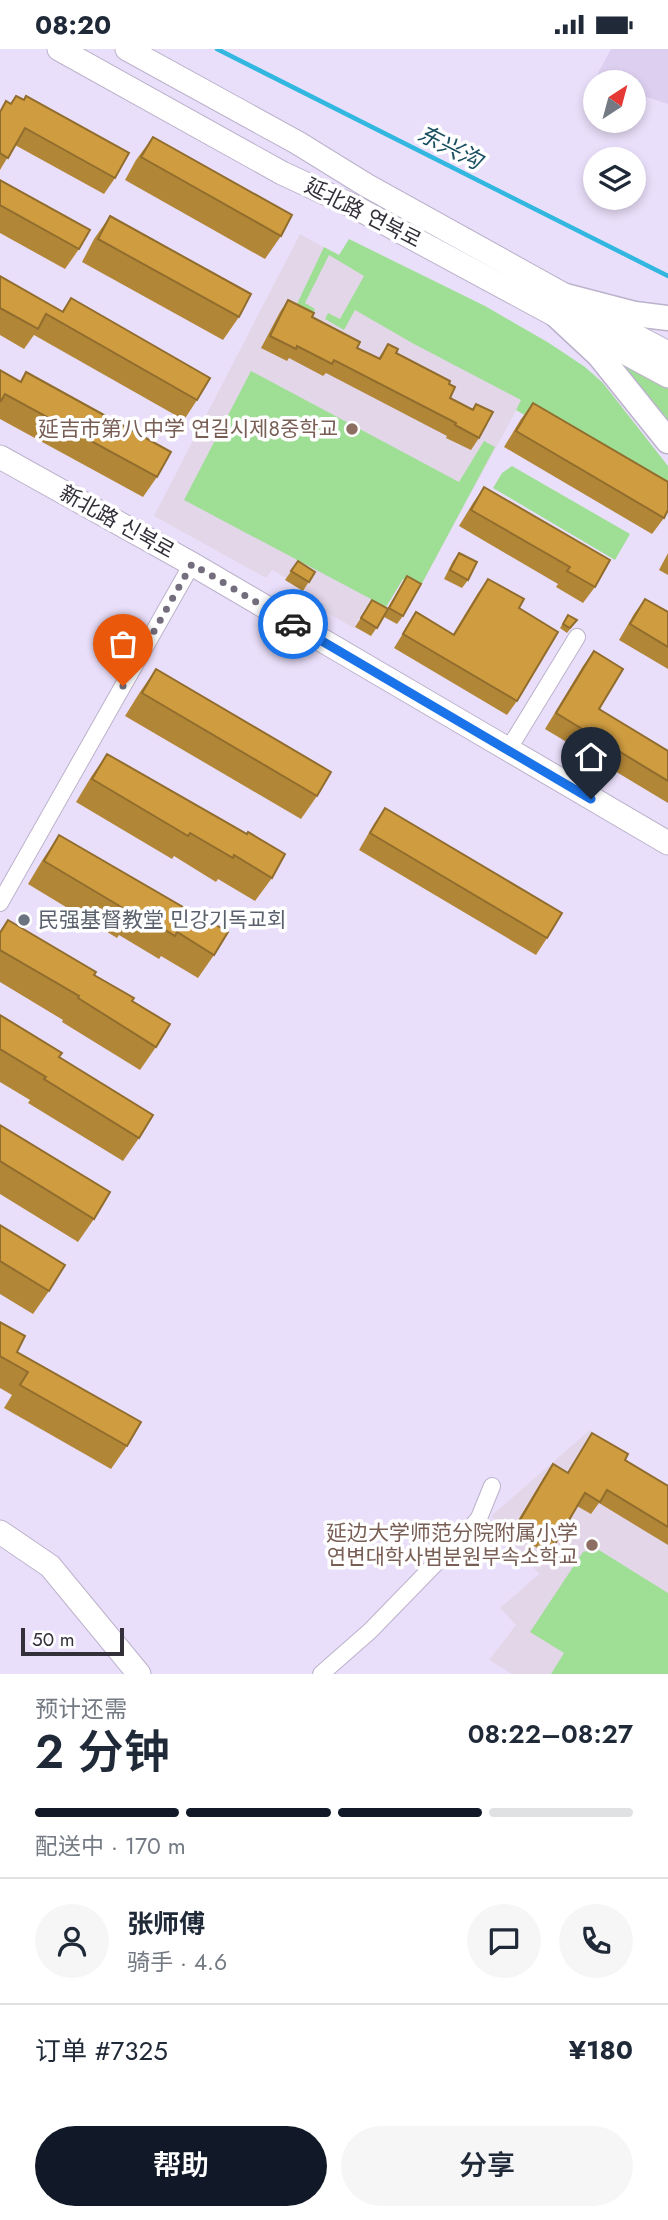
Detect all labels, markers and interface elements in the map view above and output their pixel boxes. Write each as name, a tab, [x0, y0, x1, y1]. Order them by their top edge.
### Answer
text: 08:20	[35, 6, 111, 44]
north arrow	[583, 70, 646, 133]
map controls	[583, 70, 646, 210]
water label: 东兴沟	[412, 116, 491, 179]
button: layers	[583, 147, 646, 210]
street label: 延北路 연북로	[299, 171, 427, 255]
place label: 延吉市第八中学 연길시제8중학교	[38, 414, 338, 444]
marker: 延吉市第八中学 연길시제8중학교	[344, 421, 360, 437]
street label: 新北路 신북로	[54, 478, 180, 566]
courier	[258, 589, 328, 659]
icon: car	[274, 605, 312, 643]
pin	[93, 614, 153, 686]
icon: bag	[104, 625, 142, 663]
pin	[561, 727, 621, 799]
icon: home	[572, 738, 610, 776]
place label: 民强基督教堂 민강기독교회	[38, 905, 286, 935]
marker: 民强基督教堂 민강기독교회	[16, 912, 32, 928]
place label: 延边大学师范分院附属小学 연변대학사범분원부속소학교	[326, 1518, 578, 1572]
marker: 延边大学师范分院附属小学 연변대학사범분원부속소학교	[584, 1537, 600, 1553]
scale bar	[21, 1625, 124, 1657]
text: 50 m	[32, 1626, 75, 1653]
text: 预计还需	[35, 1692, 127, 1726]
text: 08:22–08:27	[468, 1715, 633, 1753]
text: 2 分钟	[35, 1719, 170, 1785]
text: 配送中 · 170 m	[35, 1829, 186, 1863]
button: person	[35, 1904, 109, 1978]
button: chat	[467, 1904, 541, 1978]
button: phone	[559, 1904, 633, 1978]
text: 张师傅	[127, 1905, 205, 1943]
text: 骑手 · 4.6	[127, 1945, 227, 1979]
text: ¥180	[569, 2031, 633, 2069]
text: 订单 #7325	[35, 2032, 168, 2070]
button: 帮助	[35, 2126, 327, 2206]
button: 分享	[341, 2126, 633, 2206]

